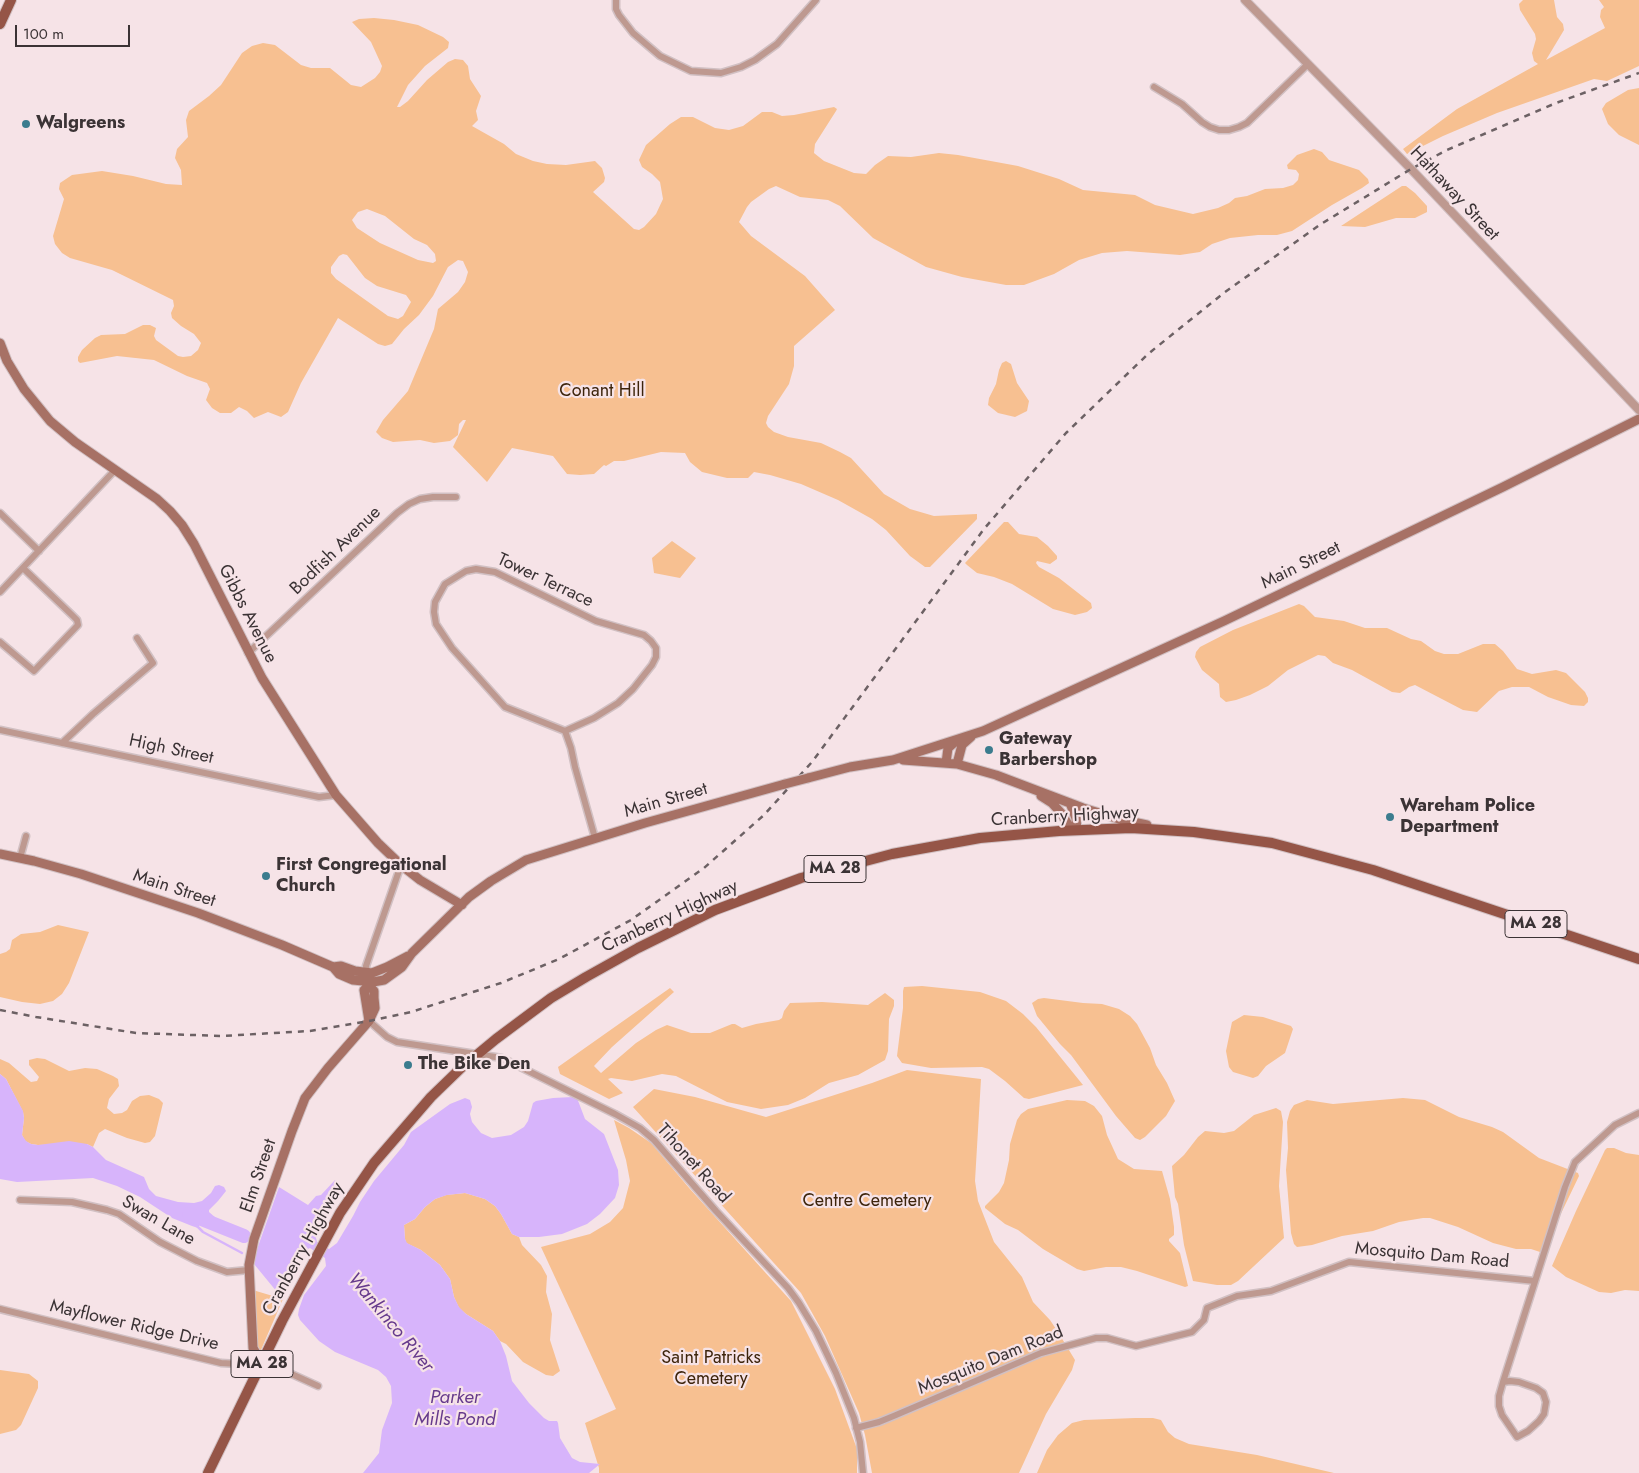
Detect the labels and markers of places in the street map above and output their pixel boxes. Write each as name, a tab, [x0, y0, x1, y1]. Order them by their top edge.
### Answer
place label: Walgreens	[36, 113, 125, 135]
marker: Walgreens	[20, 118, 32, 130]
place label: Gateway Barbershop	[999, 729, 1097, 772]
marker: Gateway Barbershop	[983, 744, 995, 756]
place label: Wareham Police Department	[1400, 796, 1535, 839]
marker: Wareham Police Department	[1384, 811, 1396, 823]
place label: First Congregational Church	[276, 855, 447, 898]
marker: First Congregational Church	[260, 870, 272, 882]
place label: The Bike Den	[418, 1054, 531, 1076]
marker: The Bike Den	[402, 1059, 414, 1071]

